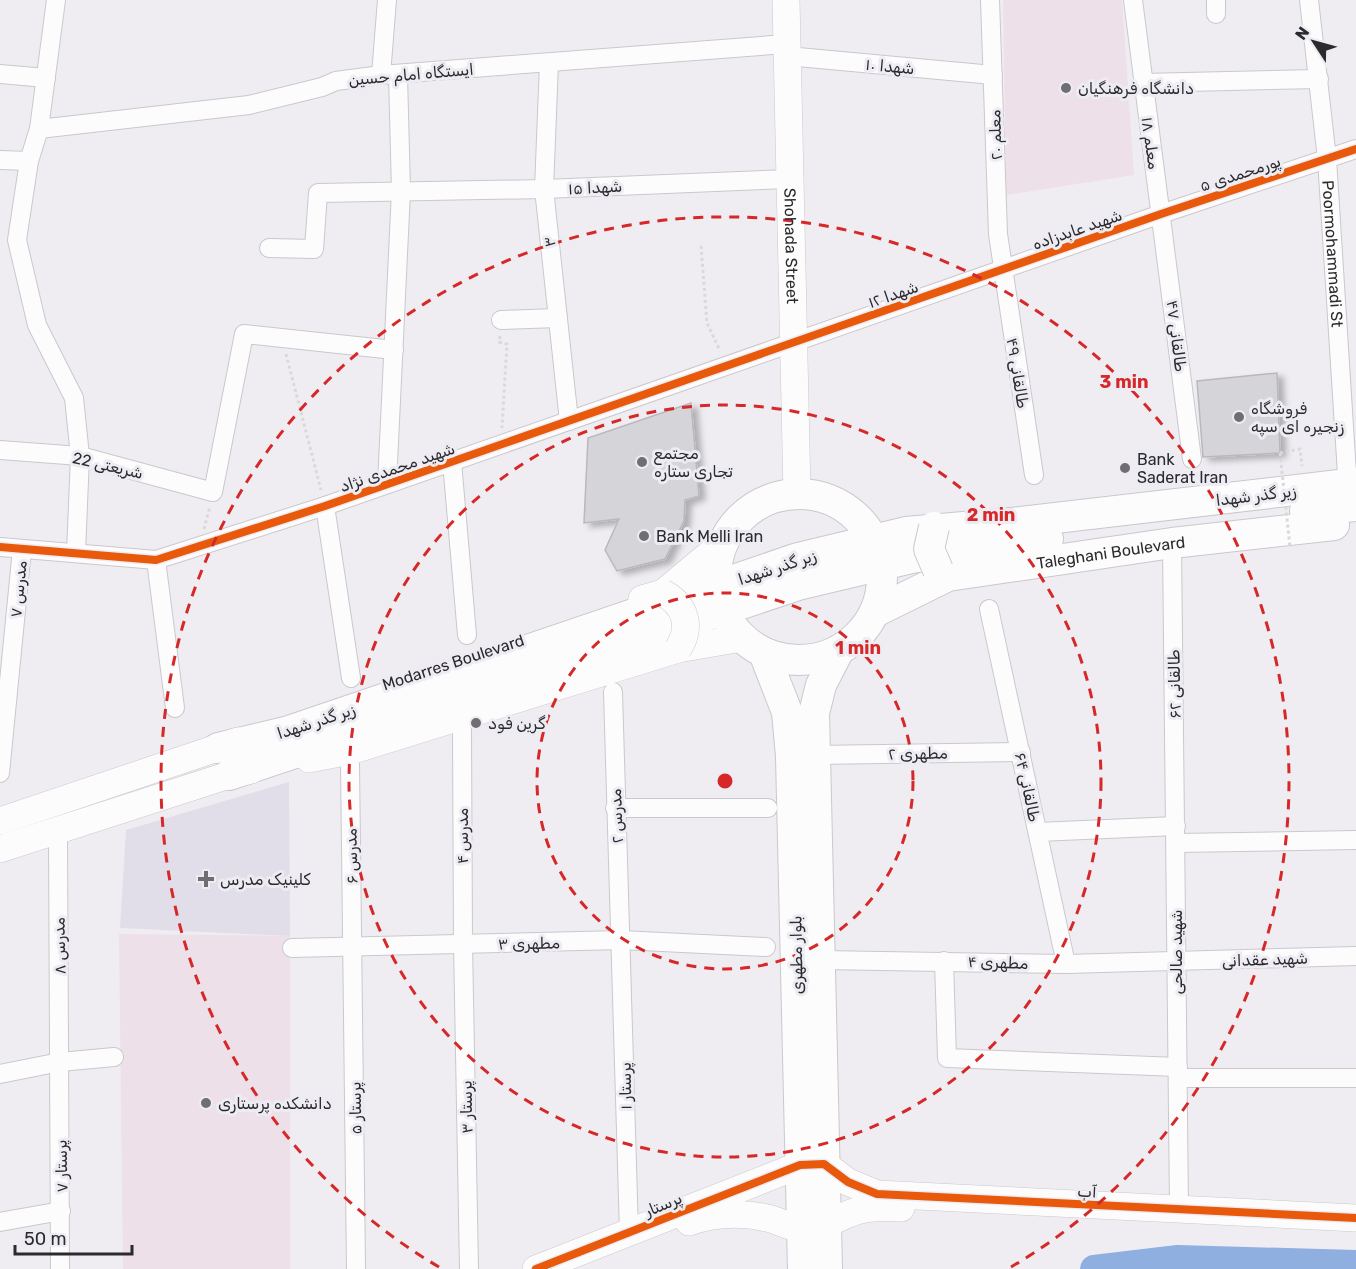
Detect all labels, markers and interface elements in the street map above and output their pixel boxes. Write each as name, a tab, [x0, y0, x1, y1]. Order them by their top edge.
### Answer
north arrow	[1284, 12, 1344, 72]
text: N	[1291, 23, 1313, 44]
street label: شهدا ۱۰	[865, 55, 915, 79]
street label: ایستگاه امام حسین	[348, 60, 475, 90]
place label: دانشگاه فرهنگیان	[1078, 79, 1194, 99]
marker: دانشگاه فرهنگیان	[1059, 81, 1073, 95]
street label: معلم ۲۰	[985, 109, 1007, 161]
street label: معلم ۱۸	[1136, 116, 1164, 171]
street label: پورمحمدی ۵	[1197, 151, 1283, 196]
street label: شهدا ۱۵	[567, 177, 623, 199]
street label: Poormohammadi St	[1318, 180, 1347, 328]
street label: Shohada Street	[780, 188, 802, 304]
street label: شهید عابدزاده	[1030, 205, 1125, 255]
street label: ۳	[540, 236, 559, 248]
street label: ۱۲ شهدا	[866, 277, 921, 313]
street label: طالقانی ۴۷	[1163, 299, 1190, 373]
street label: طالقانی ۴۹	[1003, 336, 1032, 410]
text: 3 min	[1100, 371, 1148, 393]
place label: فروشگاه زنجیره ای سپه	[1251, 399, 1344, 437]
marker: فروشگاه زنجیره ای سپه	[1232, 410, 1246, 424]
street label: شهید محمدی نژاد	[337, 439, 458, 497]
place label: مجتمع تجاری ستاره	[654, 444, 733, 482]
street label: شریعتی 22	[70, 448, 145, 484]
place label: Bank Saderat Iran	[1137, 450, 1228, 487]
marker: مجتمع تجاری ستاره	[635, 455, 649, 469]
marker: Bank Saderat Iran	[1118, 461, 1132, 475]
street label: زیر گذر شهدا	[1215, 481, 1298, 511]
text: 2 min	[967, 504, 1015, 526]
place label: Bank Melli Iran	[656, 527, 763, 546]
marker: Bank Melli Iran	[637, 529, 651, 543]
street label: Taleghani Boulevard	[1035, 533, 1186, 573]
street label: زیر گذر شهدا	[736, 546, 819, 590]
street label: مدرس ۷	[6, 559, 32, 619]
street label: Modarres Boulevard	[380, 631, 527, 694]
text: 1 min	[835, 637, 881, 659]
street label: طالقانی ۶۲	[1164, 649, 1185, 719]
street label: زیر گذر شهدا	[275, 700, 358, 744]
place label: گرین فود	[488, 714, 546, 734]
marker: گرین فود	[469, 716, 483, 730]
street label: مطهری ۲	[888, 743, 948, 765]
street label: طالقانی ۶۴	[1011, 751, 1044, 824]
centre of rings	[715, 771, 735, 791]
street label: مدرس ۲	[606, 788, 628, 844]
street label: مدرس ۴	[453, 808, 473, 864]
street label: مدرس ۶	[342, 828, 362, 884]
marker: کلینیک مدرس	[197, 870, 215, 888]
place label: کلینیک مدرس	[220, 870, 311, 890]
street label: شهید صالحی	[1167, 909, 1187, 995]
street label: بلوار مطهری	[786, 915, 808, 995]
street label: مدرس ۸	[49, 917, 70, 975]
street label: مطهری ۳	[498, 933, 560, 955]
street label: شهید عقدانی	[1222, 949, 1308, 971]
street label: مطهری ۴	[967, 952, 1029, 974]
street label: پرستار ۱	[616, 1062, 636, 1110]
street label: پرستار ۳	[457, 1080, 477, 1134]
street label: پرستار ۵	[346, 1081, 366, 1135]
place label: دانشکده پرستاری	[218, 1094, 332, 1114]
marker: دانشکده پرستاری	[199, 1096, 213, 1110]
street label: پرستار ۷	[52, 1139, 72, 1193]
street label: آب	[1077, 1182, 1098, 1202]
street label: پرستار	[641, 1188, 685, 1222]
scale bar	[15, 1218, 132, 1256]
text: 50 m	[24, 1228, 67, 1250]

